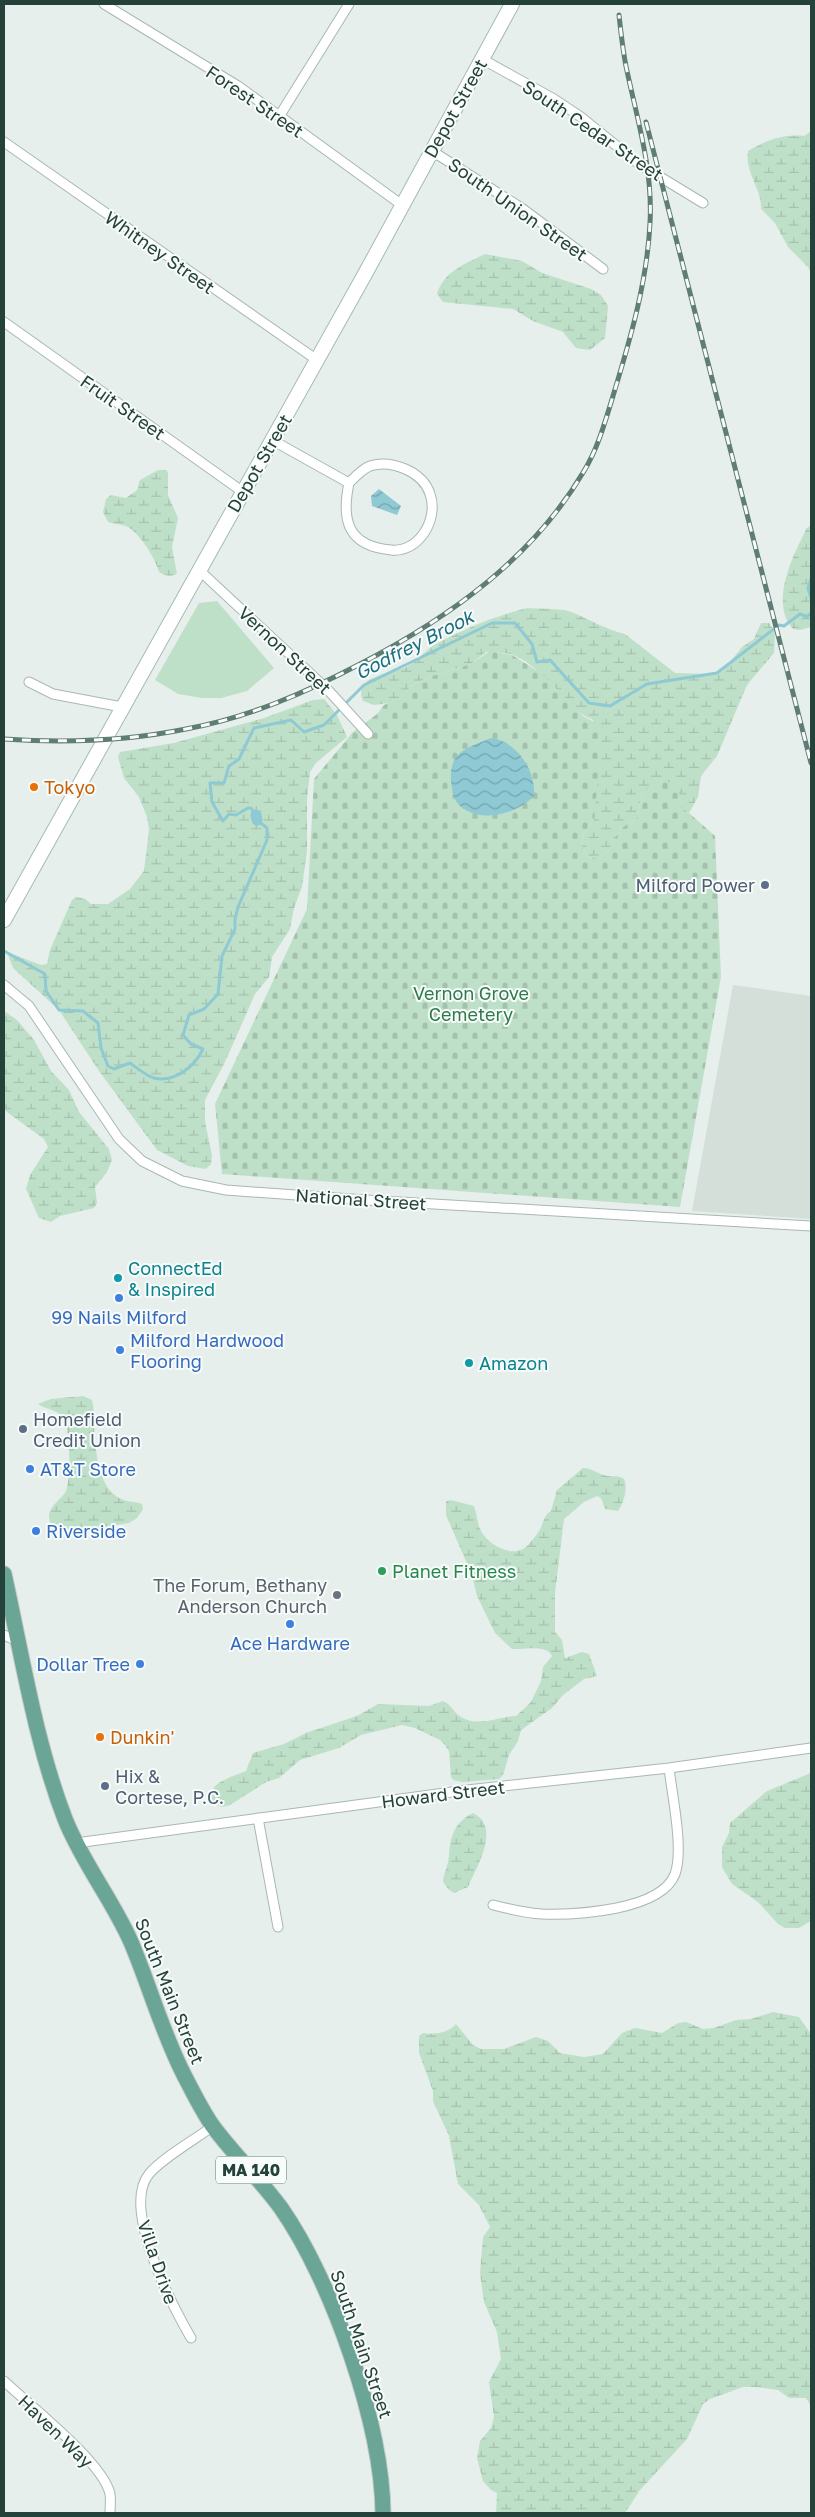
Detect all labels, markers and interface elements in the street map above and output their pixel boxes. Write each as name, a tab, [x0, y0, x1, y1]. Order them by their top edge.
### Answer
street label: Depot Street	[419, 55, 491, 161]
street label: Forest Street	[202, 60, 308, 142]
street label: South Cedar Street	[519, 75, 667, 185]
street label: South Union Street	[444, 153, 592, 265]
street label: Whitney Street	[101, 206, 219, 298]
street label: Fruit Street	[76, 370, 170, 444]
street label: Depot Street	[222, 410, 296, 516]
street label: Vernon Street	[234, 601, 336, 699]
water label: Godfrey Brook	[351, 603, 479, 684]
place label: Tokyo	[44, 776, 95, 798]
marker: Tokyo	[28, 781, 40, 793]
place label: Milford Power	[636, 874, 755, 896]
marker: Milford Power	[759, 879, 771, 891]
park label: Vernon Grove Cemetery	[413, 982, 529, 1025]
street label: National Street	[295, 1183, 427, 1215]
place label: ConnectEd & Inspired	[128, 1257, 223, 1300]
marker: ConnectEd & Inspired	[112, 1272, 124, 1284]
marker: 99 Nails Milford	[113, 1292, 125, 1304]
place label: 99 Nails Milford	[51, 1306, 187, 1328]
place label: Milford Hardwood Flooring	[130, 1329, 284, 1372]
marker: Milford Hardwood Flooring	[114, 1344, 126, 1356]
place label: Amazon	[479, 1352, 548, 1374]
marker: Amazon	[463, 1357, 475, 1369]
place label: Homefield Credit Union	[33, 1408, 141, 1451]
marker: Homefield Credit Union	[17, 1423, 29, 1435]
place label: AT&T Store	[40, 1458, 136, 1480]
marker: AT&T Store	[24, 1463, 36, 1475]
place label: Riverside	[46, 1520, 126, 1542]
marker: Riverside	[30, 1525, 42, 1537]
place label: Planet Fitness	[392, 1560, 516, 1582]
marker: Planet Fitness	[376, 1565, 388, 1577]
place label: The Forum, Bethany Anderson Church	[153, 1574, 327, 1617]
marker: The Forum, Bethany Anderson Church	[331, 1589, 343, 1601]
marker: Ace Hardware	[284, 1618, 296, 1630]
place label: Ace Hardware	[230, 1632, 350, 1654]
place label: Dollar Tree	[36, 1653, 130, 1675]
marker: Dollar Tree	[134, 1658, 146, 1670]
place label: Dunkin'	[110, 1726, 174, 1748]
marker: Dunkin'	[94, 1731, 106, 1743]
place label: Hix & Cortese, P.C.	[115, 1765, 224, 1808]
street label: Howard Street	[380, 1776, 506, 1812]
marker: Hix & Cortese, P.C.	[99, 1780, 111, 1792]
street label: South Main Street	[131, 1915, 209, 2067]
road number: MA 140	[216, 2156, 286, 2184]
street label: Villa Drive	[133, 2217, 183, 2307]
street label: South Main Street	[326, 2267, 398, 2421]
street label: Haven Way	[14, 2390, 98, 2472]

